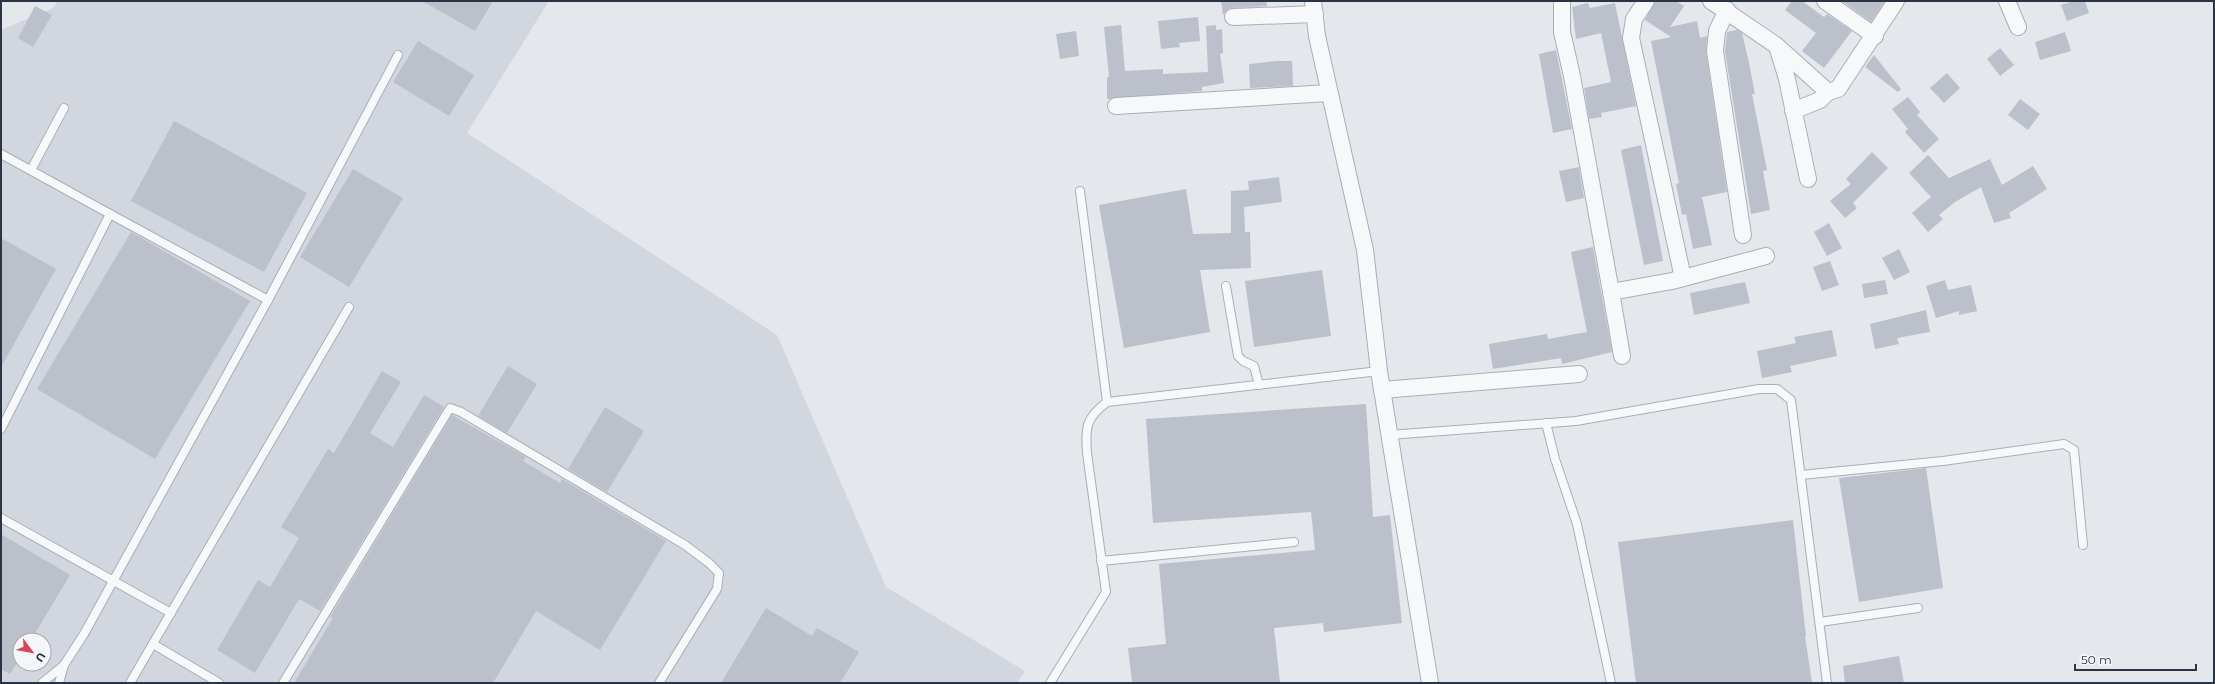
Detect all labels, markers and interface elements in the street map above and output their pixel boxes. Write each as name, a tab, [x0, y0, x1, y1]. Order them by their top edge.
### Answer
north arrow	[12, 632, 52, 672]
scale bar	[2075, 646, 2196, 672]
text: U	[32, 650, 49, 665]
text: 50 m	[2081, 652, 2112, 667]

